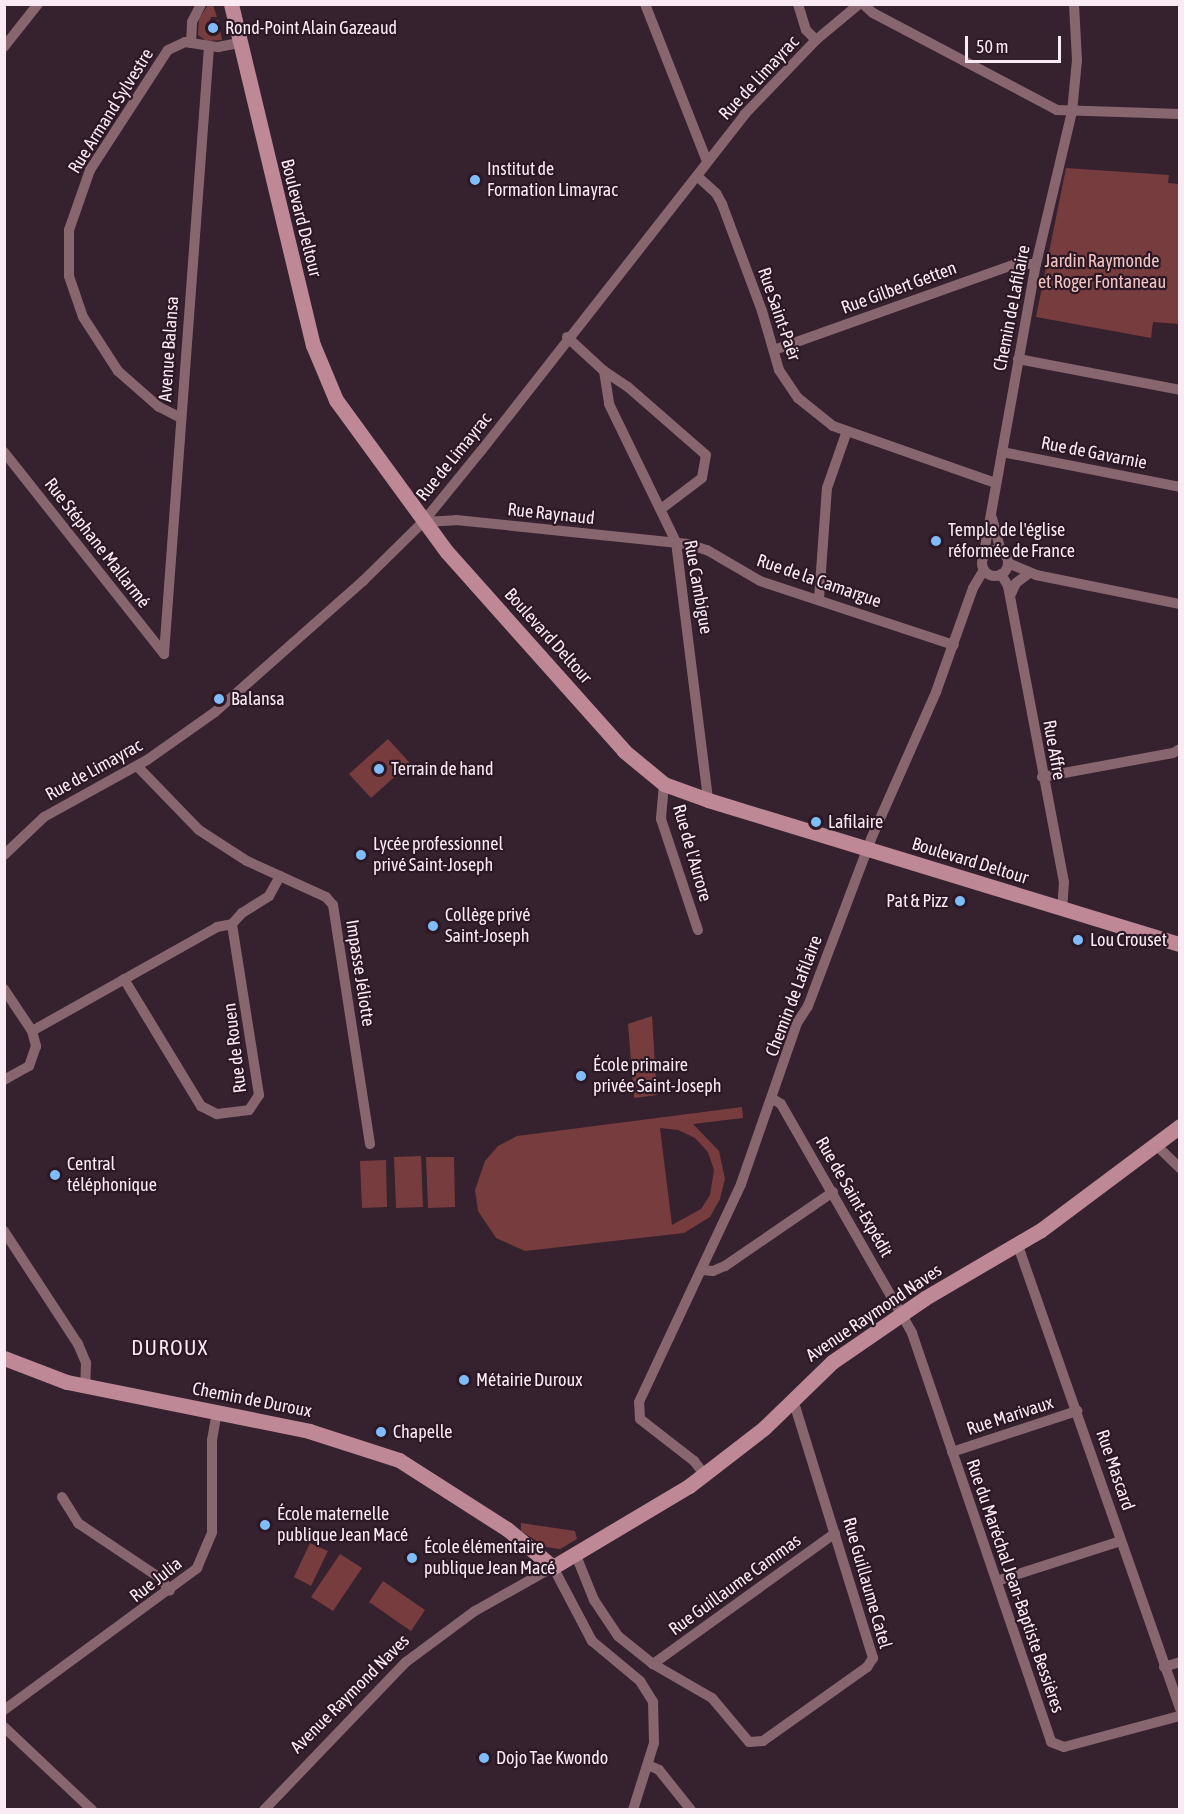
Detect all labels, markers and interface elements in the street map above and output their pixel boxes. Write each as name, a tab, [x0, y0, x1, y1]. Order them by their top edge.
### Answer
place label: Rond-Point Alain Gazeaud	[225, 17, 397, 39]
marker: Rond-Point Alain Gazeaud	[206, 21, 220, 35]
scale bar	[968, 24, 1064, 62]
street label: Rue de Limayrac	[715, 31, 803, 125]
text: 50 m	[976, 36, 1008, 57]
street label: Rue Armand Sylvestre	[64, 44, 158, 178]
street label: Boulevard Deltour	[276, 157, 326, 279]
place label: Institut de Formation Limayrac	[487, 159, 618, 201]
marker: Institut de Formation Limayrac	[468, 173, 482, 187]
street label: Chemin de Lafilaire	[989, 243, 1035, 373]
park label: Jardin Raymonde et Roger Fontaneau	[1038, 251, 1166, 294]
street label: Rue Gilbert Getten	[838, 257, 960, 319]
street label: Rue Saint-Paër	[753, 265, 805, 363]
street label: Avenue Balansa	[155, 295, 183, 403]
street label: Rue de Limayrac	[412, 408, 496, 506]
street label: Rue de Gavarnie	[1039, 432, 1149, 474]
street label: Rue Stéphane Mallarmé	[40, 474, 154, 612]
street label: Rue Raynaud	[506, 499, 596, 529]
place label: Temple de l'église réformée de France	[948, 520, 1075, 562]
marker: Temple de l'église réformée de France	[929, 534, 943, 548]
street label: Rue Cambigue	[679, 538, 717, 636]
street label: Rue de la Camargue	[754, 550, 884, 612]
street label: Boulevard Deltour	[500, 584, 596, 688]
place label: Balansa	[231, 688, 284, 710]
marker: Balansa	[212, 692, 226, 706]
street label: Rue Affre	[1038, 718, 1070, 782]
street label: Rue de Limayrac	[42, 735, 146, 805]
place label: Terrain de hand	[391, 758, 493, 780]
marker: Terrain de hand	[372, 762, 386, 776]
street label: Rue de l'Aurore	[668, 802, 716, 904]
place label: Lafilaire	[828, 811, 883, 833]
marker: Lafilaire	[809, 815, 823, 829]
street label: Boulevard Deltour	[909, 833, 1031, 889]
place label: Lycée professionnel privé Saint-Joseph	[373, 834, 503, 876]
marker: Lycée professionnel privé Saint-Joseph	[354, 848, 368, 862]
place label: Pat & Pizz	[886, 890, 948, 912]
marker: Pat & Pizz	[953, 894, 967, 908]
place label: Collège privé Saint-Joseph	[445, 905, 530, 948]
street label: Impasse Jéliotte	[341, 918, 379, 1028]
marker: Collège privé Saint-Joseph	[426, 919, 440, 933]
place label: Lou Crouset	[1090, 929, 1167, 951]
street label: Chemin de Lafilaire	[761, 933, 827, 1059]
marker: Lou Crouset	[1071, 933, 1085, 947]
street label: Rue de Rouen	[219, 1002, 251, 1094]
place label: École primaire privée Saint-Joseph	[593, 1055, 721, 1098]
marker: École primaire privée Saint-Joseph	[574, 1069, 588, 1083]
street label: Rue de Saint-Expédit	[811, 1133, 897, 1261]
place label: Central téléphonique	[67, 1154, 157, 1196]
marker: Central téléphonique	[48, 1168, 62, 1182]
street label: Avenue Raymond Naves	[802, 1260, 946, 1366]
district label: DUROUX	[131, 1334, 209, 1360]
place label: Métairie Duroux	[476, 1369, 583, 1391]
marker: Métairie Duroux	[457, 1373, 471, 1387]
street label: Chemin de Duroux	[191, 1378, 313, 1422]
street label: Rue Marivaux	[964, 1392, 1056, 1440]
place label: Chapelle	[393, 1421, 452, 1443]
marker: Chapelle	[374, 1425, 388, 1439]
street label: Rue Mascard	[1091, 1427, 1139, 1513]
street label: Rue du Maréchal Jean-Baptiste Bessières	[961, 1456, 1069, 1716]
place label: École maternelle publique Jean Macé	[277, 1504, 408, 1546]
street label: Rue Guillaume Catel	[838, 1515, 896, 1651]
marker: École maternelle publique Jean Macé	[258, 1518, 272, 1532]
street label: Rue Guillaume Cammas	[665, 1530, 805, 1640]
place label: École élémentaire publique Jean Macé	[424, 1537, 555, 1580]
marker: École élémentaire publique Jean Macé	[405, 1551, 419, 1565]
street label: Rue Julia	[126, 1553, 186, 1607]
street label: Avenue Raymond Naves	[286, 1630, 414, 1758]
place label: Dojo Tae Kwondo	[496, 1747, 608, 1769]
marker: Dojo Tae Kwondo	[477, 1751, 491, 1765]

